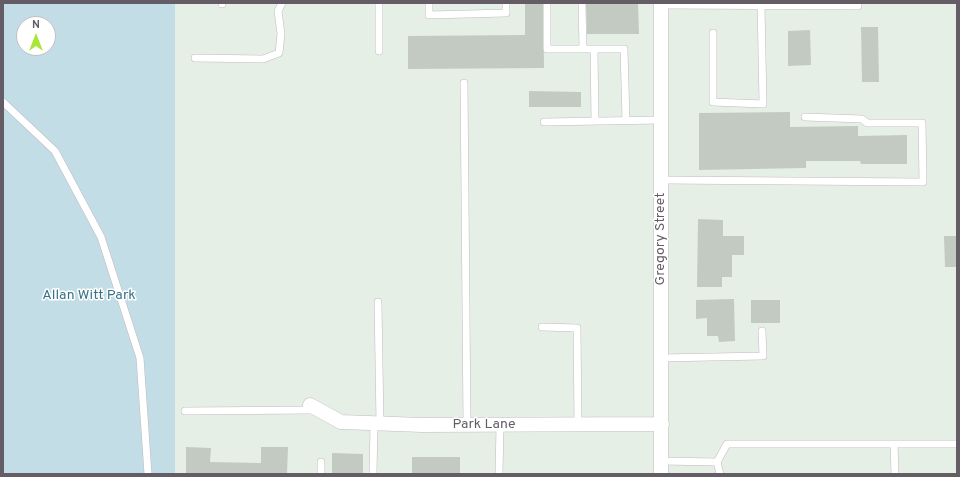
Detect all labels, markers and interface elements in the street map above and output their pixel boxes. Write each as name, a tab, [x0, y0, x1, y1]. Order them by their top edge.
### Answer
north arrow	[16, 16, 56, 56]
text: N	[32, 18, 40, 32]
street label: Gregory Street	[653, 193, 669, 285]
park label: Allan Witt Park	[42, 288, 136, 304]
street label: Park Lane	[452, 417, 516, 433]

